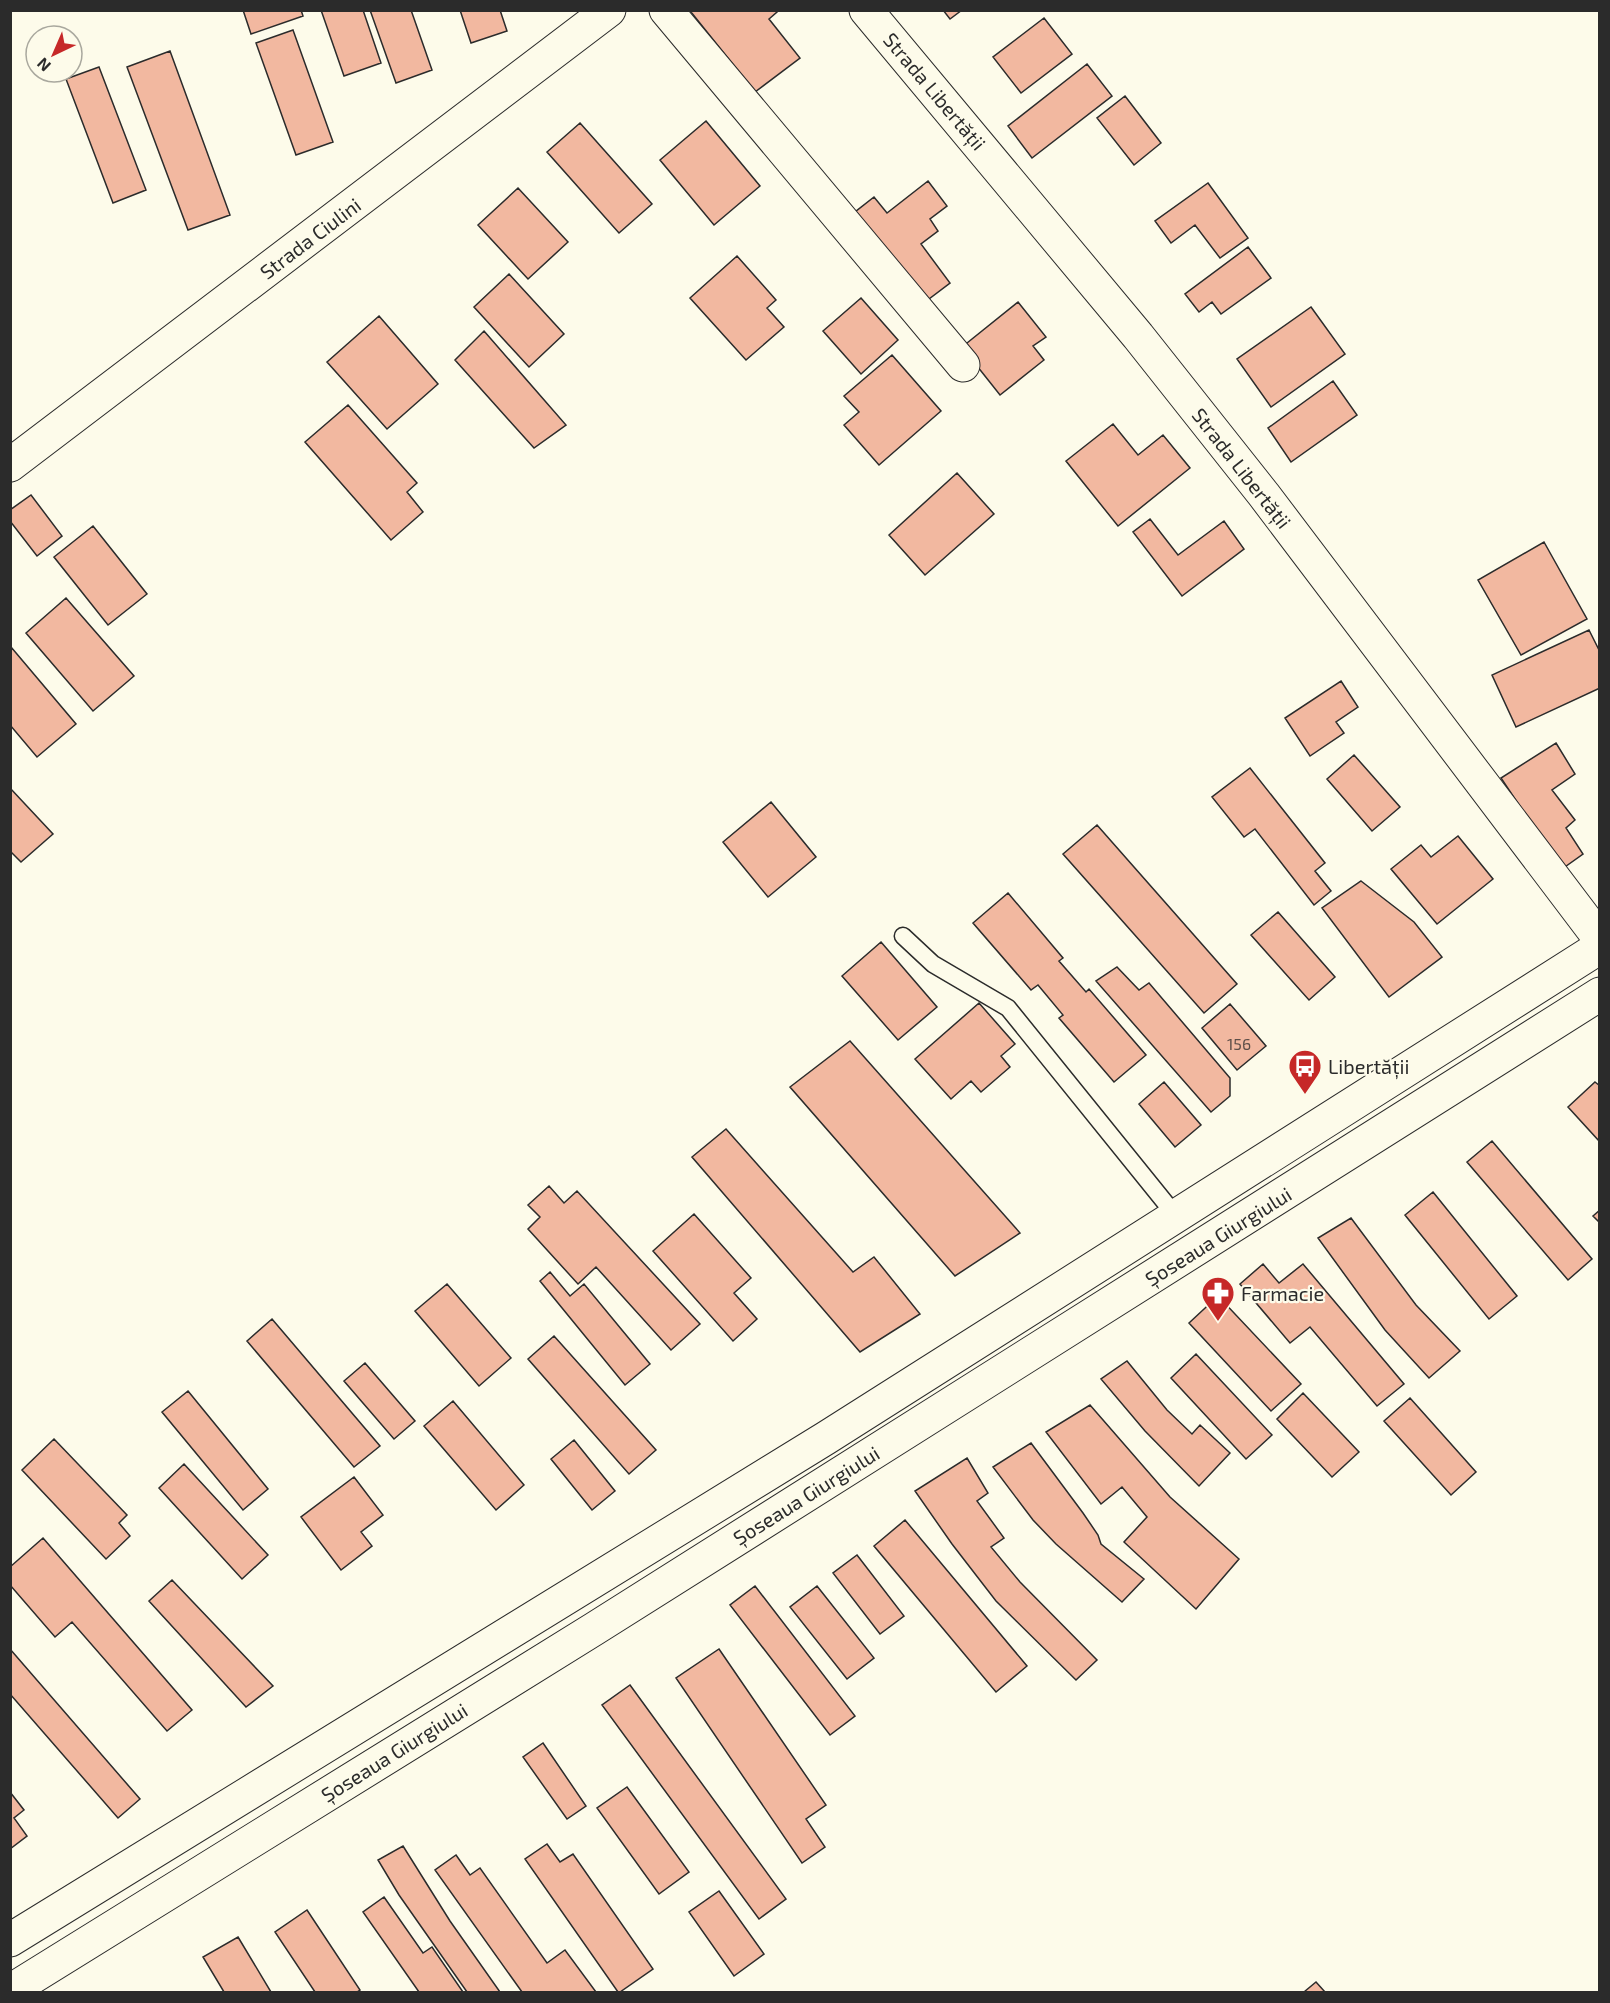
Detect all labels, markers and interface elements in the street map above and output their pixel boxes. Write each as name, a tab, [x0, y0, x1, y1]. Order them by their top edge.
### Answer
north arrow	[24, 24, 84, 84]
street label: Strada Libertății	[877, 27, 991, 156]
text: N	[32, 54, 54, 76]
street label: Strada Ciulini	[255, 192, 365, 284]
street label: Strada Libertății	[1186, 403, 1296, 534]
house number: 156	[1227, 1034, 1251, 1053]
bus stop icon: Libertății	[1287, 1048, 1323, 1095]
place label: Libertății	[1328, 1054, 1410, 1080]
street label: Șoseaua Giurgiului	[1140, 1181, 1297, 1292]
pharmacy icon: Farmacie	[1200, 1275, 1236, 1322]
place label: Farmacie	[1241, 1281, 1324, 1305]
street label: Șoseaua Giurgiului	[728, 1440, 885, 1551]
street label: Șoseaua Giurgiului	[316, 1697, 473, 1808]

